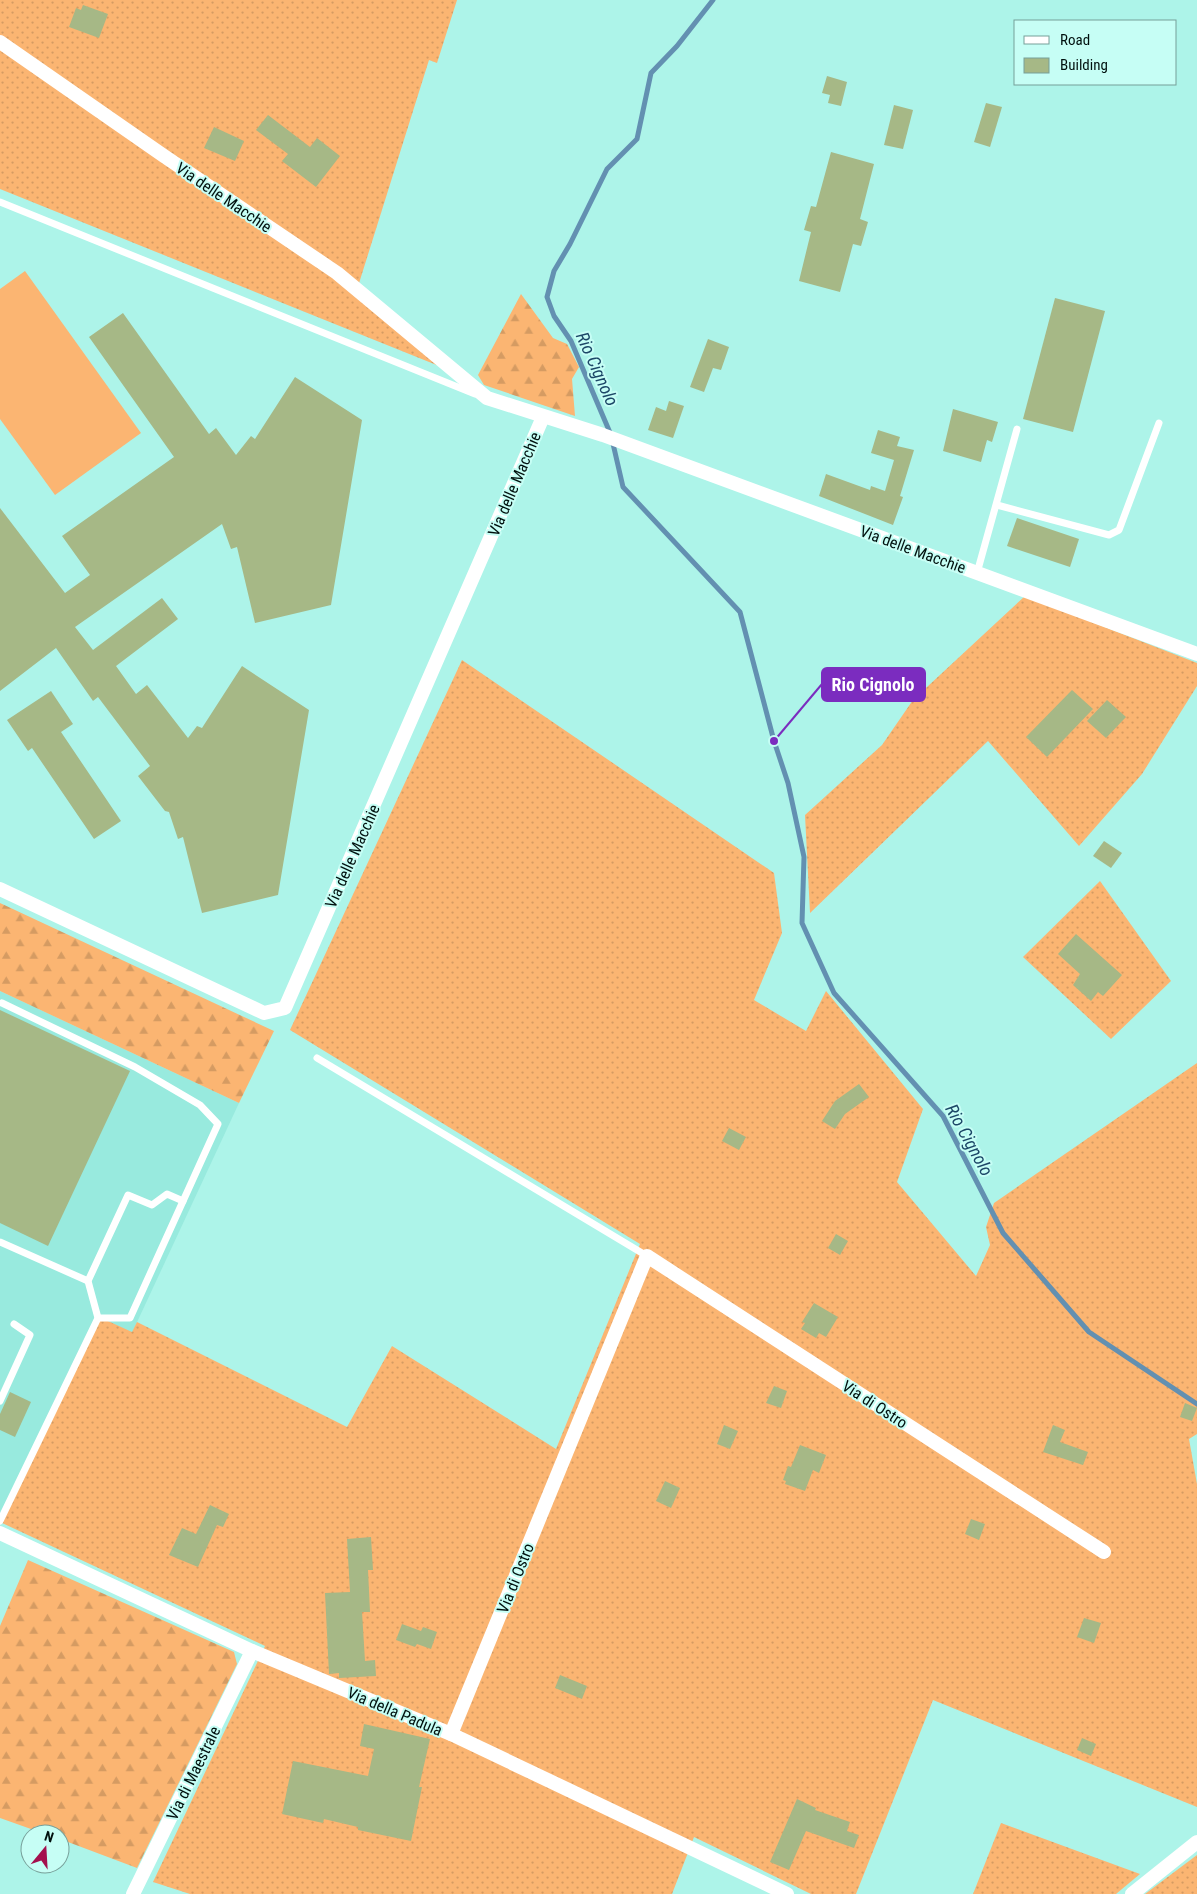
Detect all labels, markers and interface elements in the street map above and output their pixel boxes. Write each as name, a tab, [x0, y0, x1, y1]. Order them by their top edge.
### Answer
legend	[1014, 20, 1177, 85]
text: Road	[1060, 31, 1090, 49]
text: Building	[1060, 56, 1108, 74]
street label: Via delle Macchie	[172, 158, 275, 236]
water label: Rio Cignolo	[572, 329, 623, 409]
street label: Via delle Macchie	[484, 429, 545, 539]
street label: Via delle Macchie	[857, 521, 968, 577]
callout: Rio Cignolo	[822, 668, 925, 701]
text: Rio Cignolo	[832, 674, 914, 695]
street label: Via delle Macchie	[321, 801, 384, 911]
water label: Rio Cignolo	[941, 1100, 998, 1179]
street label: Via di Ostro	[839, 1376, 911, 1432]
street label: Via di Ostro	[493, 1540, 538, 1616]
street label: Via della Padula	[344, 1683, 445, 1740]
street label: Via di Maestrale	[163, 1723, 224, 1823]
north arrow	[20, 1824, 70, 1874]
text: N	[42, 1828, 56, 1846]

